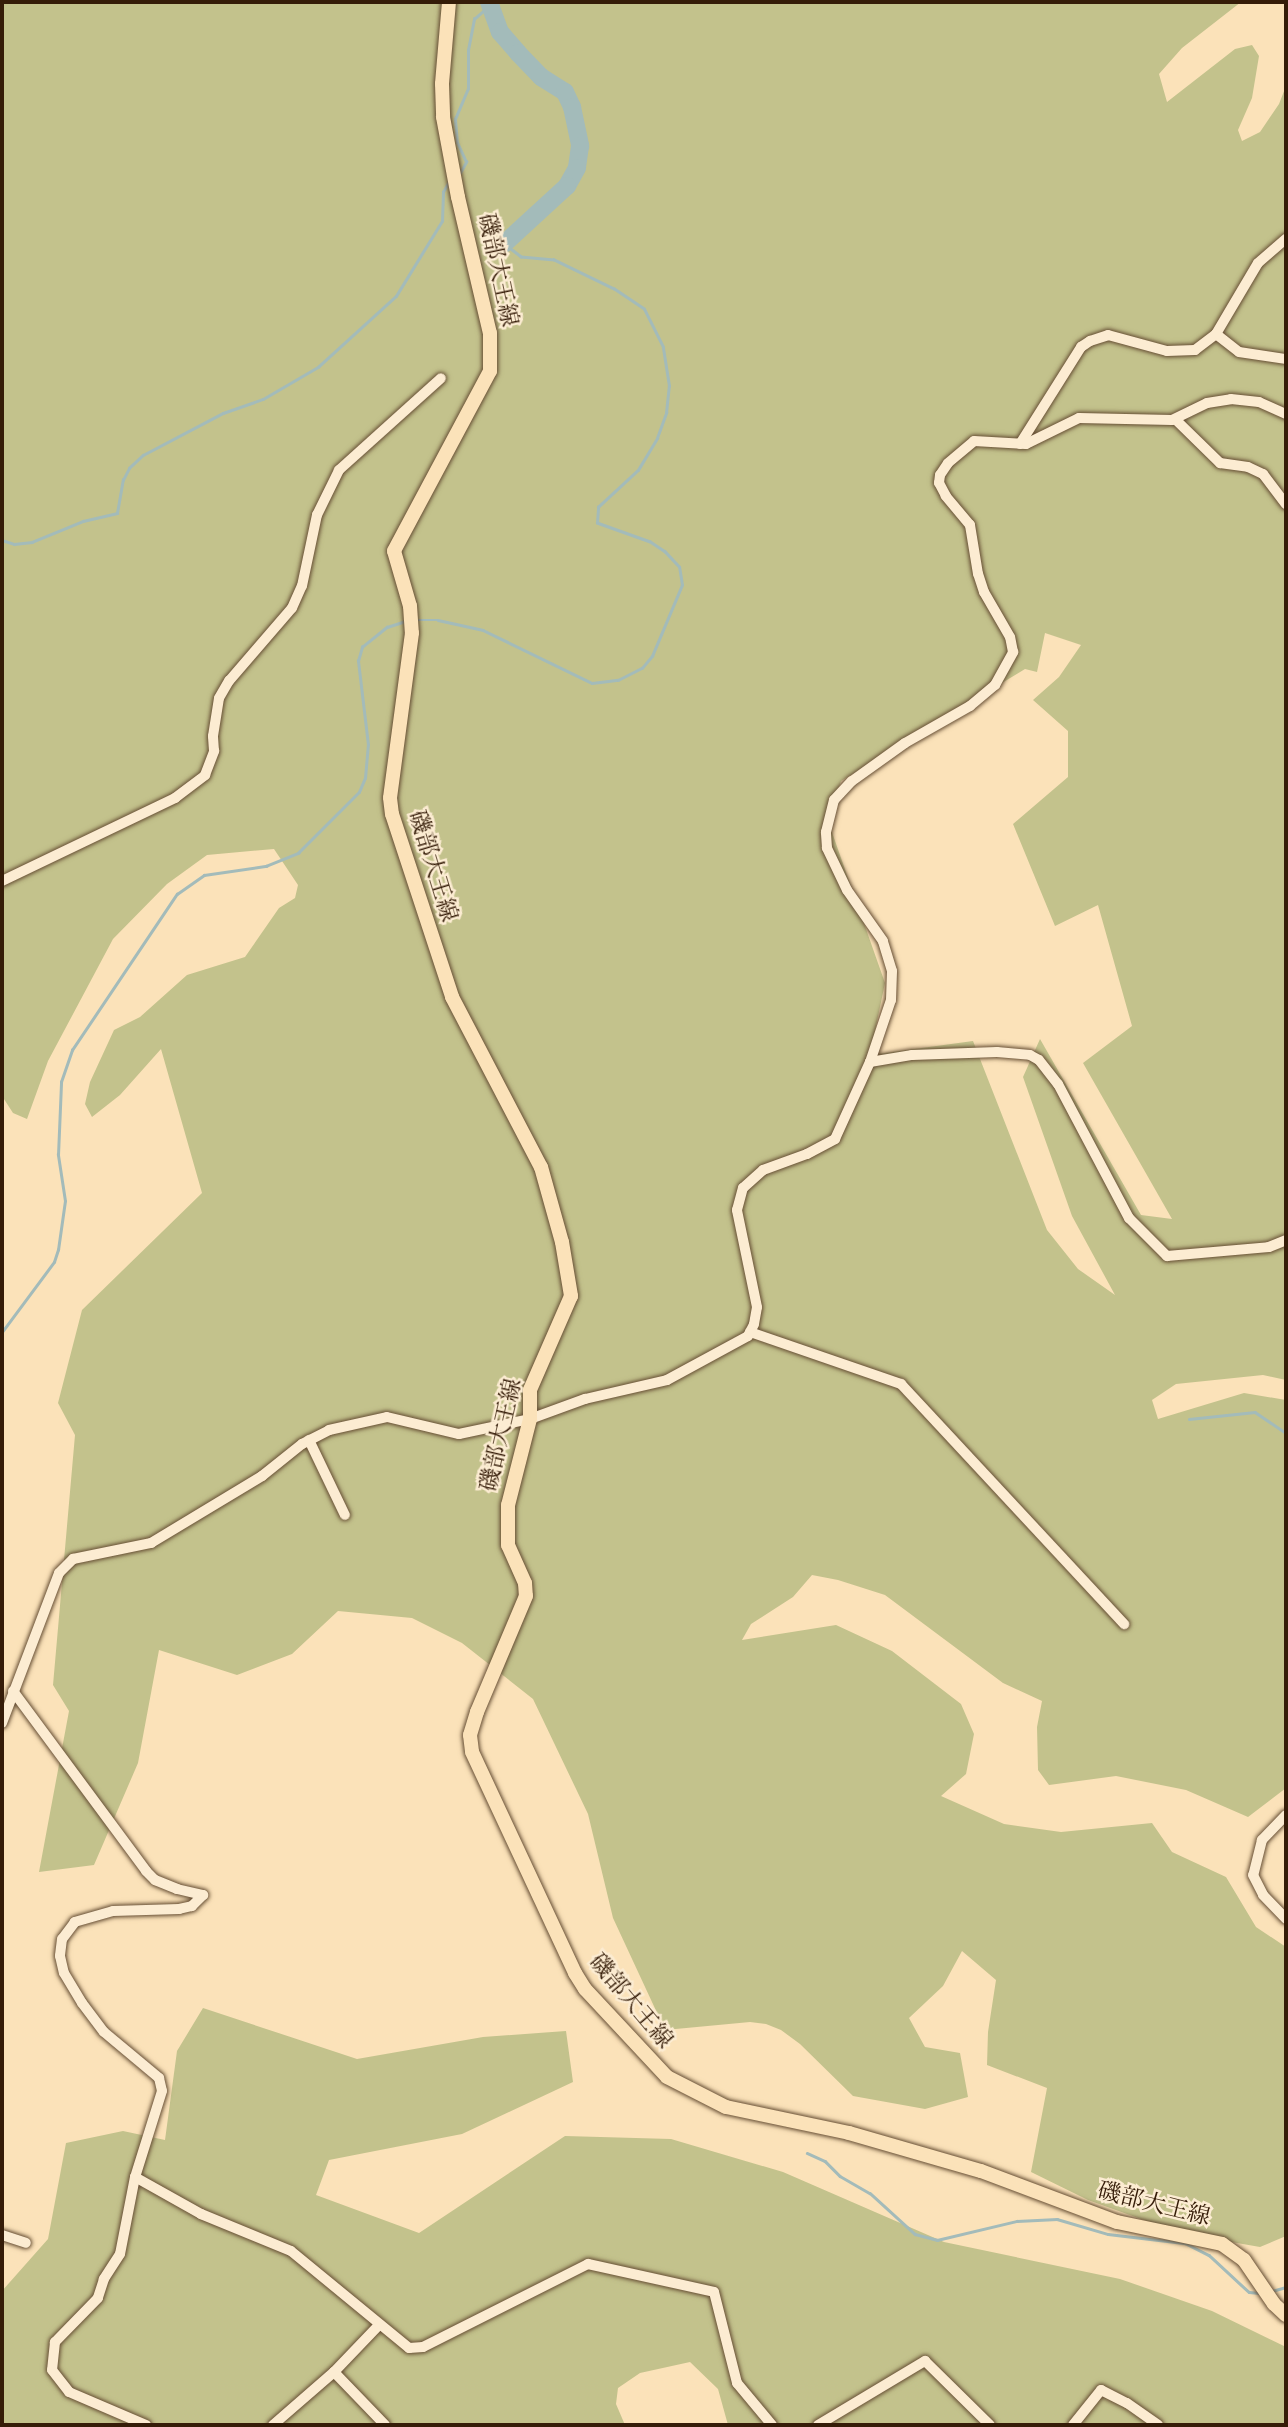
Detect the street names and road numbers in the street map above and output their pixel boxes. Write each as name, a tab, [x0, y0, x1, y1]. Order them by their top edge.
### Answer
street label: 磯部大王線	[473, 211, 523, 329]
street label: 磯部大王線	[403, 807, 463, 925]
street label: 磯部大王線	[475, 1376, 527, 1494]
street label: 磯部大王線	[583, 1948, 679, 2054]
street label: 磯部大王線	[1095, 2177, 1213, 2231]

